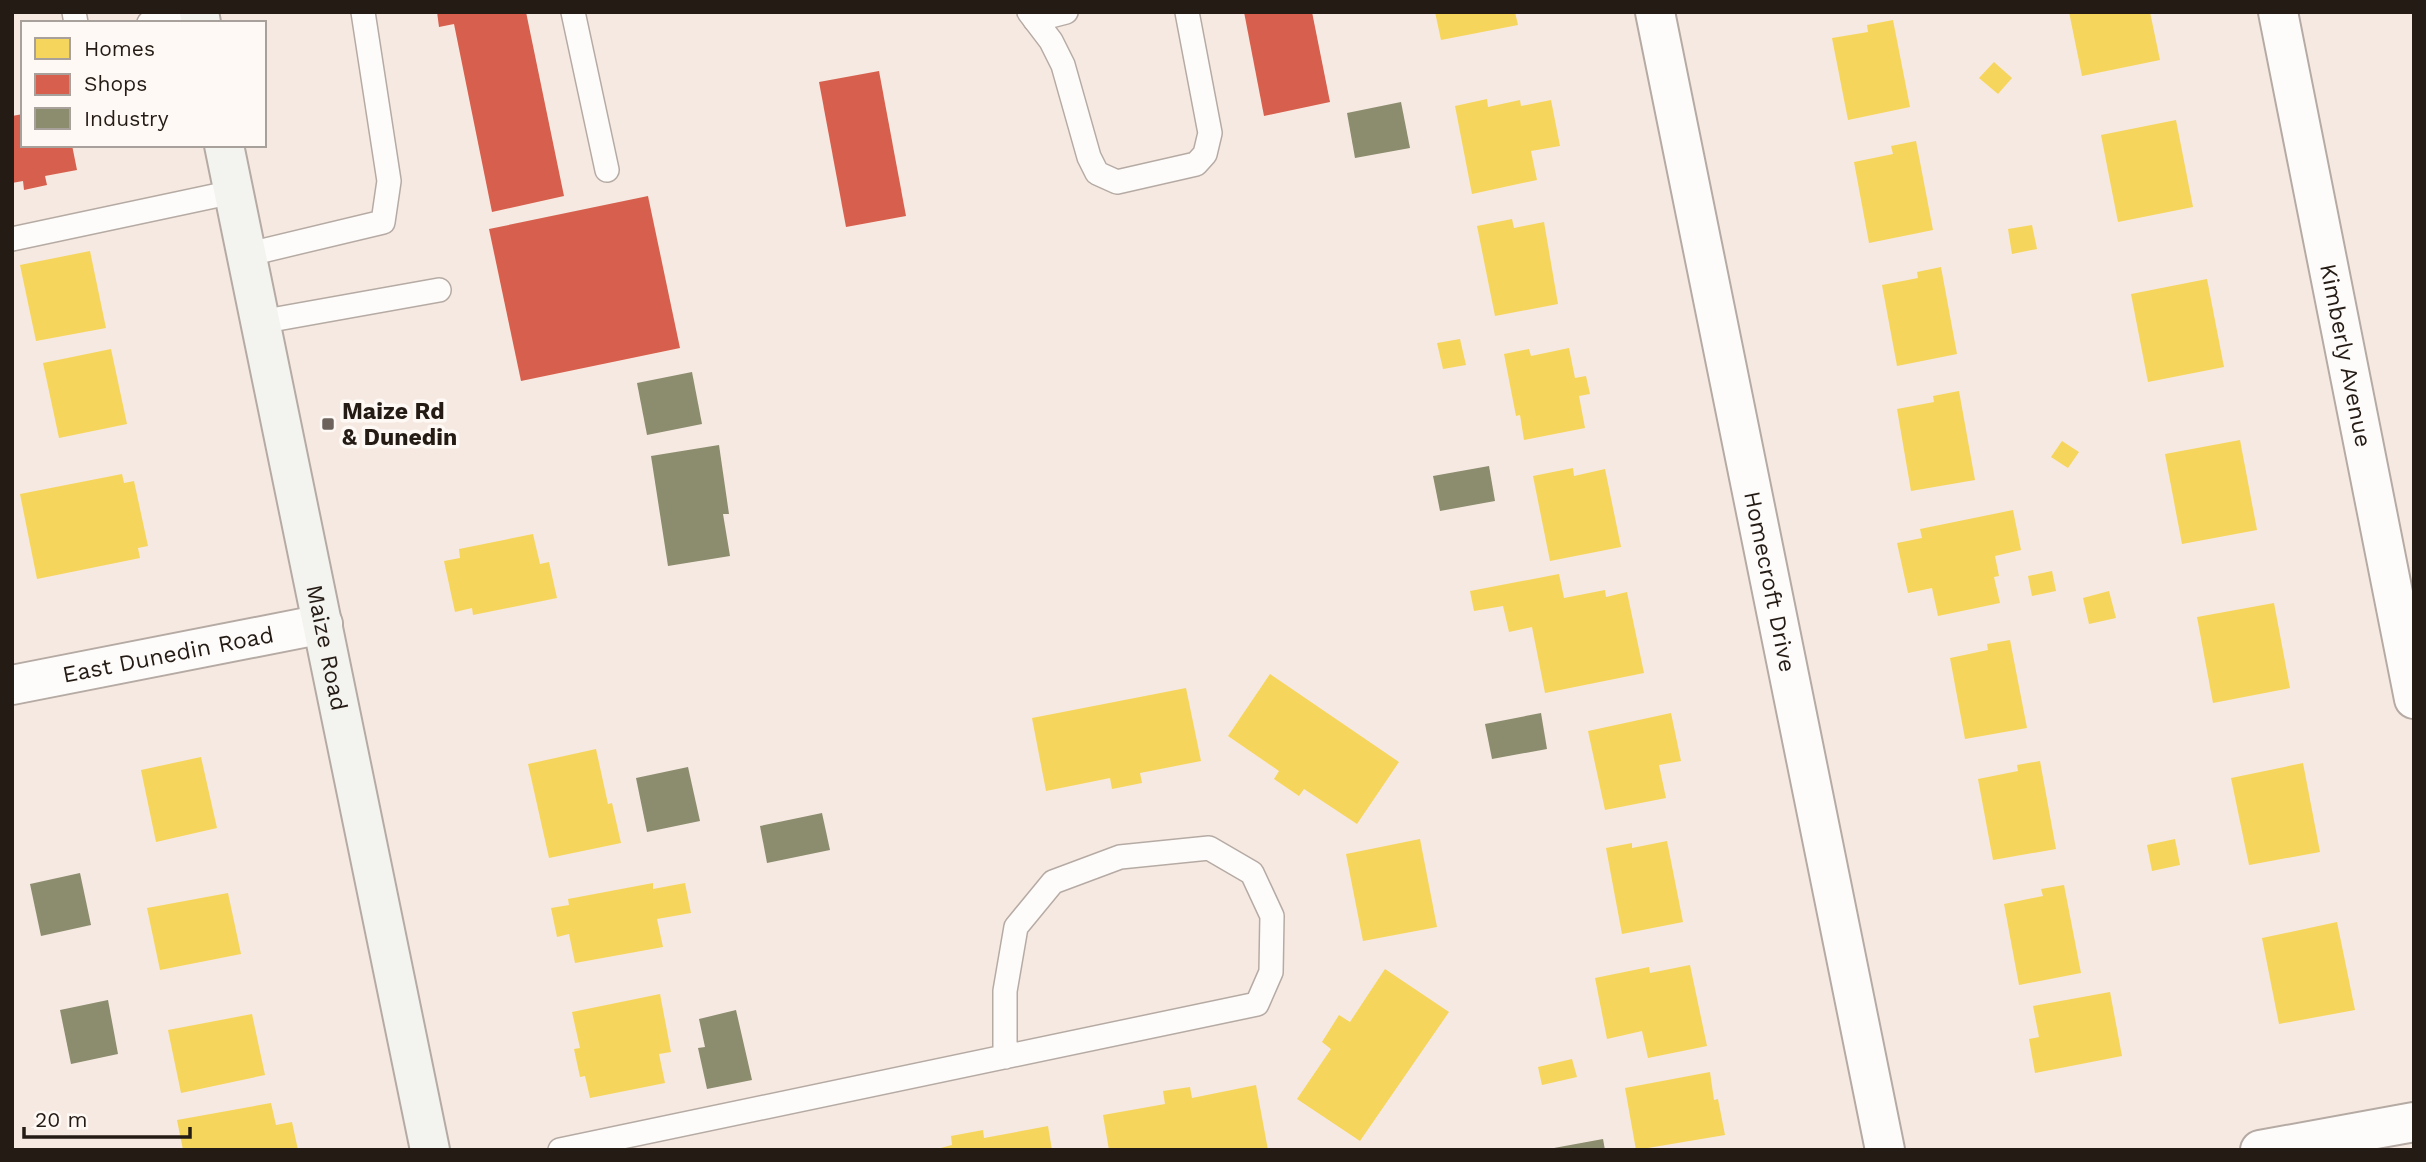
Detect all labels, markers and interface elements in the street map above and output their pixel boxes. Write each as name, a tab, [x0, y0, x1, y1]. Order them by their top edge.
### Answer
legend	[21, 21, 266, 147]
text: Homes	[84, 36, 155, 61]
text: Shops	[84, 71, 147, 96]
text: Industry	[84, 106, 169, 131]
street label: Kimberly Avenue	[2314, 261, 2377, 449]
place label: Maize Rd & Dunedin	[342, 398, 457, 451]
marker: Maize Rd & Dunedin	[320, 416, 336, 432]
street label: Homecroft Drive	[1738, 489, 1801, 674]
street label: Maize Road	[300, 582, 353, 713]
street label: East Dunedin Road	[60, 621, 276, 689]
scale bar	[24, 1096, 191, 1140]
text: 20 m	[35, 1107, 87, 1132]

